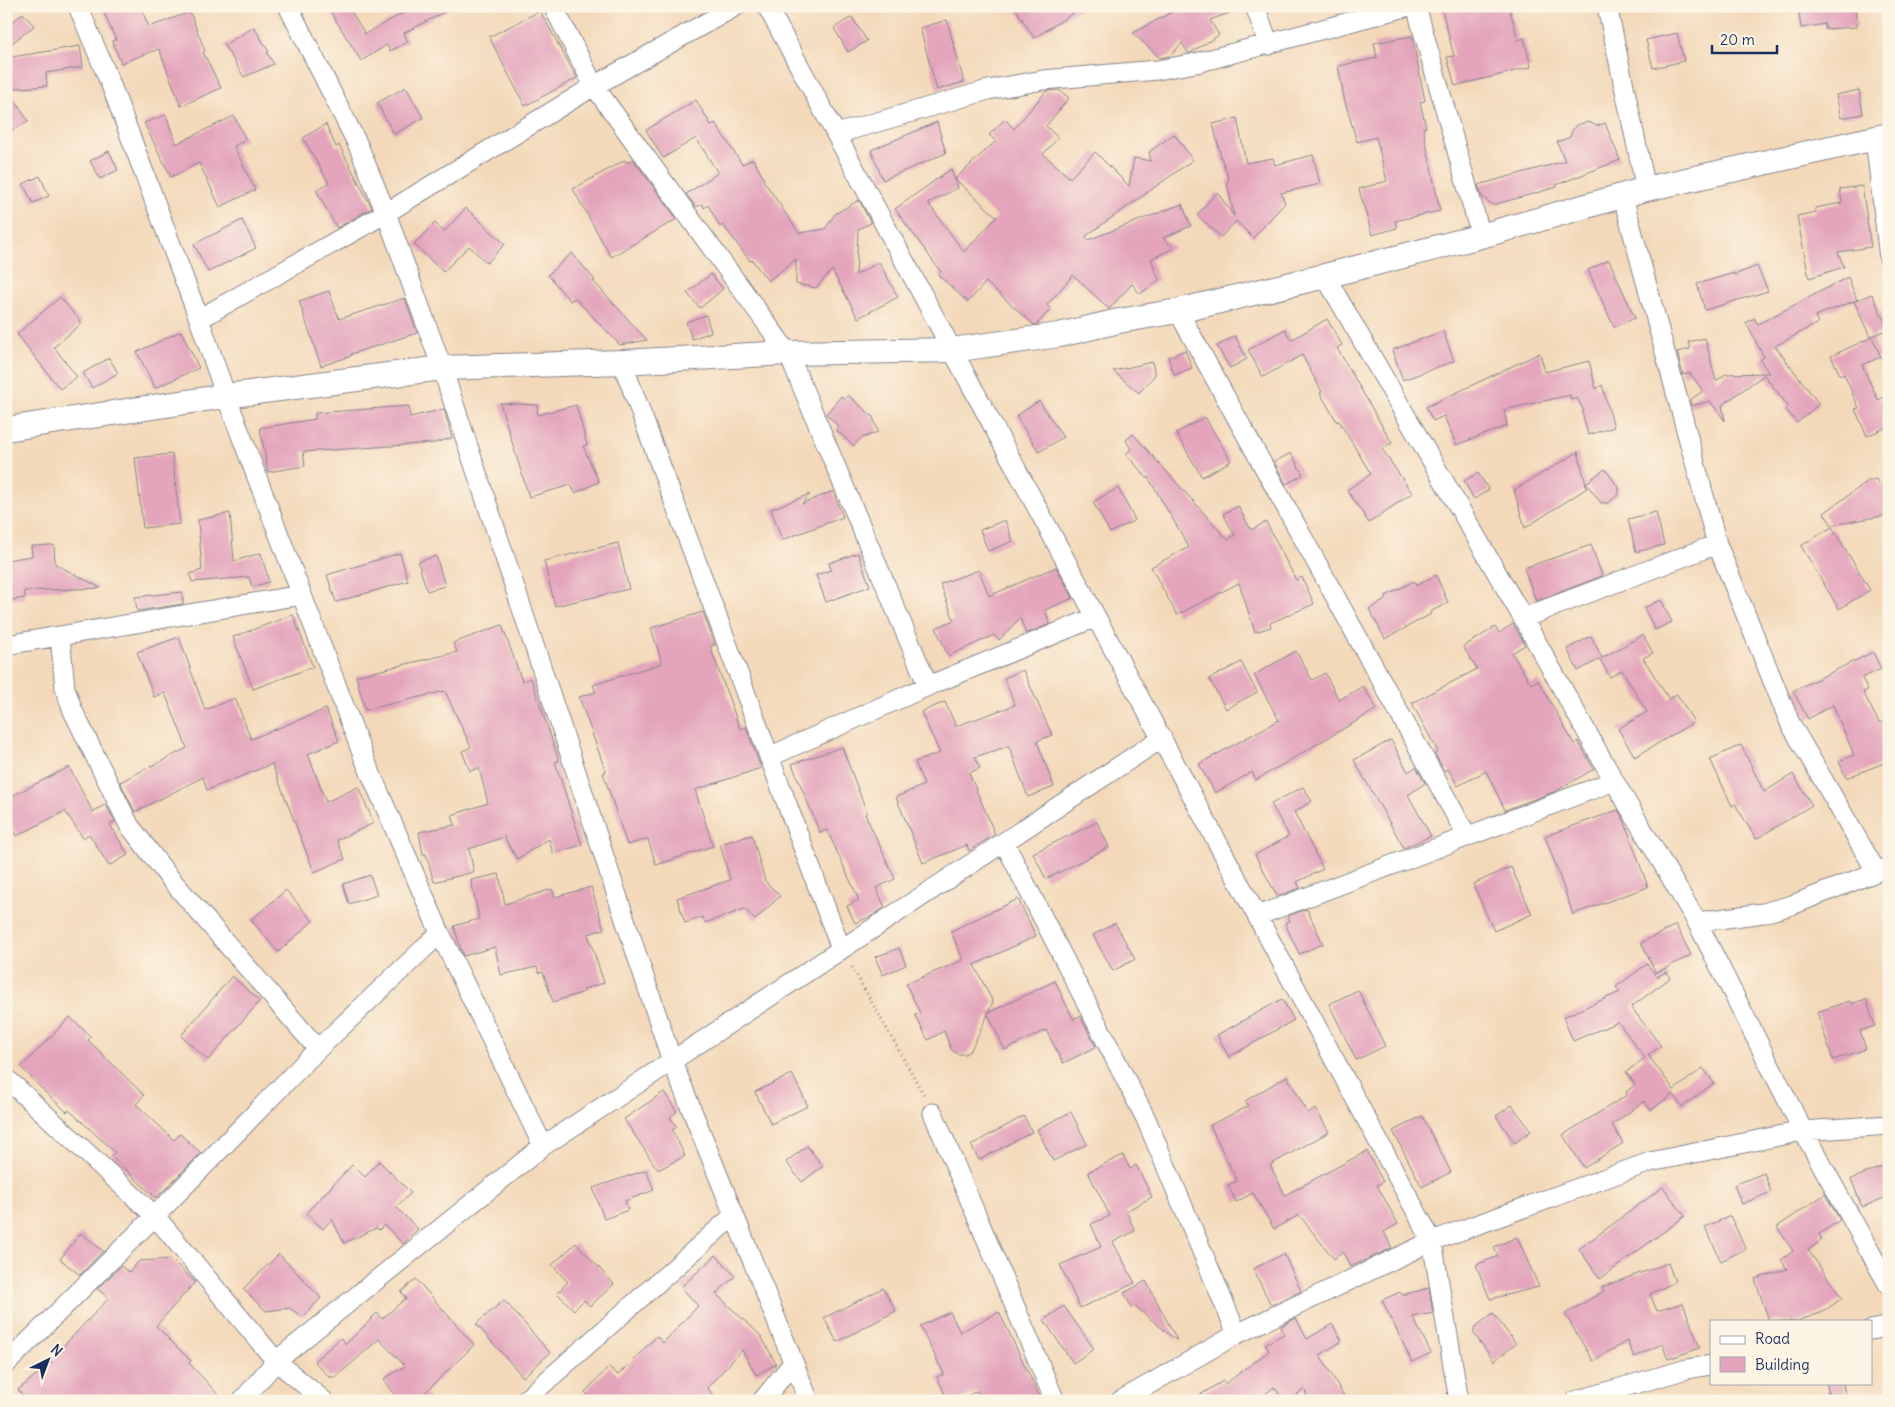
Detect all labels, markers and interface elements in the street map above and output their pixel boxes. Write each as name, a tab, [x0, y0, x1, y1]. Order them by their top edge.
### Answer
scale bar	[1712, 22, 1778, 54]
text: 20 m	[1720, 30, 1755, 49]
legend	[1710, 1320, 1872, 1384]
text: Road	[1755, 1329, 1790, 1348]
north arrow	[22, 1334, 72, 1384]
text: N	[47, 1340, 66, 1360]
text: Building	[1755, 1355, 1810, 1374]

